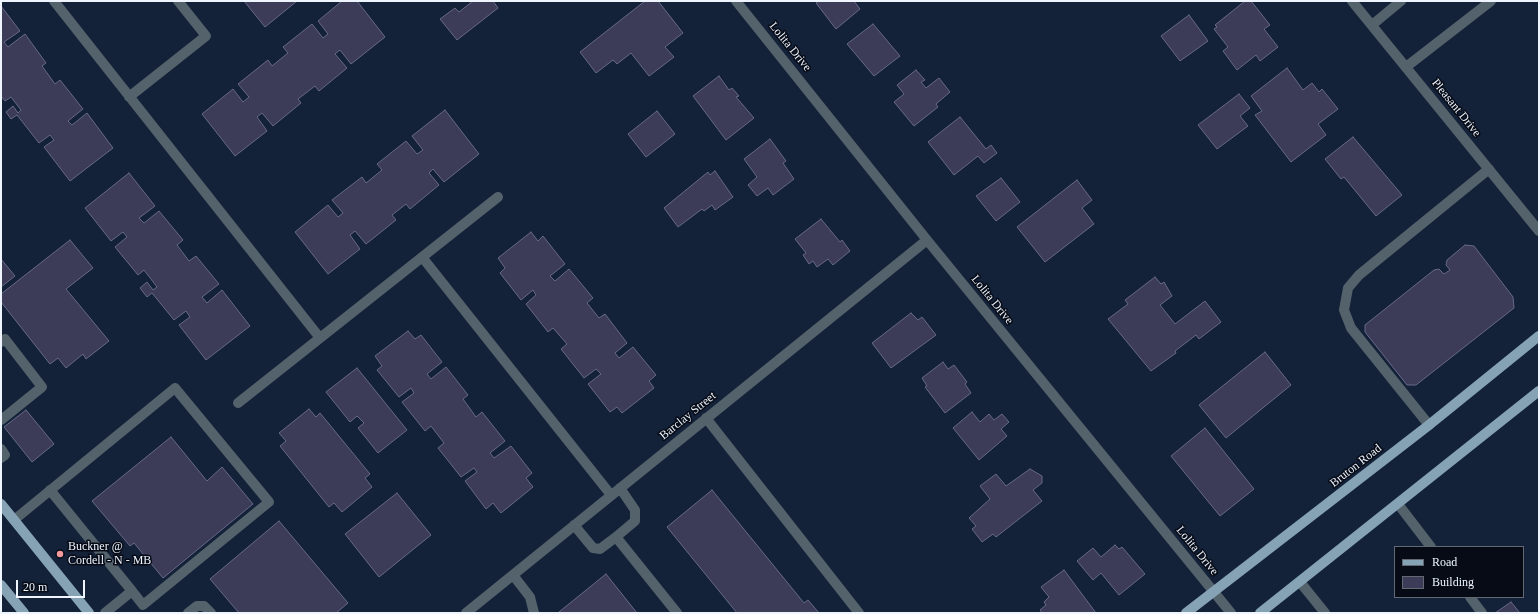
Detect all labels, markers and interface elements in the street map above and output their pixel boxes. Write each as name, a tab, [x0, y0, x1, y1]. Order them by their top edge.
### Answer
street label: Lolita Drive	[766, 20, 814, 74]
street label: Pleasant Drive	[1428, 76, 1484, 140]
street label: Lolita Drive	[968, 273, 1016, 327]
street label: Barclay Street	[657, 389, 719, 443]
street label: Bruton Road	[1327, 441, 1385, 491]
street label: Lolita Drive	[1173, 524, 1221, 578]
place label: Buckner @ Cordell - N - MB	[68, 540, 151, 568]
legend	[1394, 546, 1524, 598]
marker: Buckner @ Cordell - N - MB	[55, 549, 65, 559]
text: Road	[1432, 555, 1457, 569]
scale bar	[18, 572, 87, 598]
text: Building	[1432, 575, 1474, 589]
text: 20 m	[23, 580, 47, 594]

